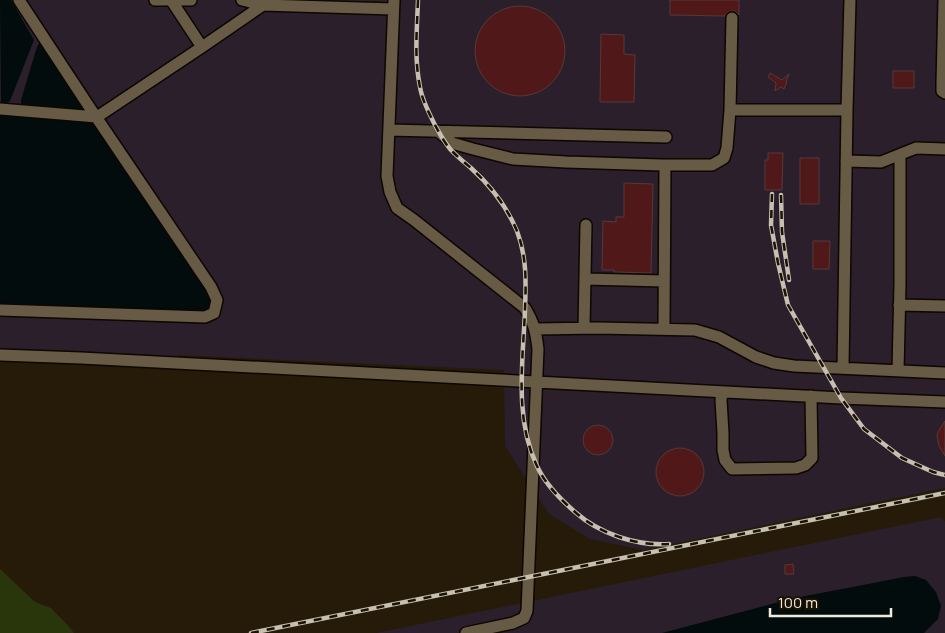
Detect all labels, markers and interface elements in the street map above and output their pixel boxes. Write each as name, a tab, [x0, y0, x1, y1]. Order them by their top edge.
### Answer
scale bar	[770, 586, 891, 618]
text: 100 m	[778, 592, 818, 613]

